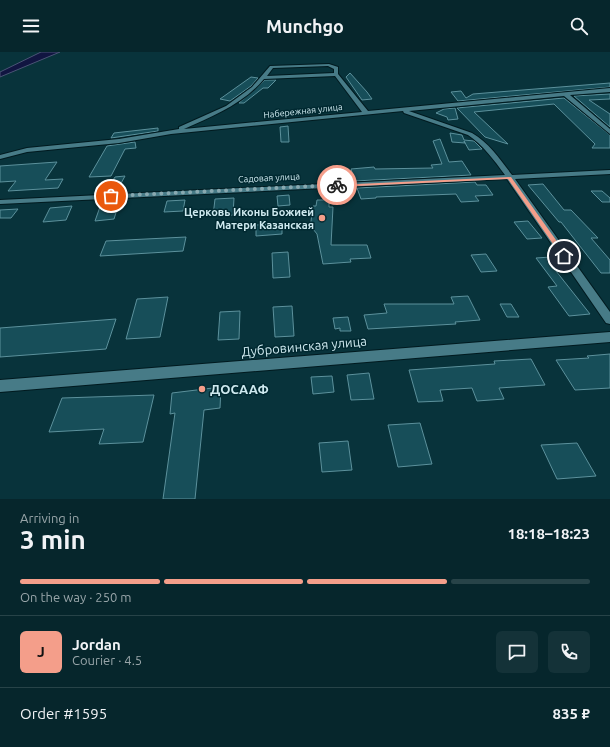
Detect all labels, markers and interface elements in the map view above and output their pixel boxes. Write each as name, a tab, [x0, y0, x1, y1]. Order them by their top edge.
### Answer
icon: menu	[20, 15, 42, 37]
icon: search	[568, 15, 590, 37]
text: Munchgo	[266, 16, 344, 36]
street label: Набережная улица	[263, 102, 343, 120]
courier	[317, 165, 357, 205]
street label: Садовая улица	[238, 171, 300, 185]
icon: bike	[326, 174, 348, 196]
pin	[94, 179, 128, 213]
icon: bag	[100, 185, 122, 207]
place label: Церковь Иконы Божией Матери Казанская	[184, 206, 314, 231]
marker: Церковь Иконы Божией Матери Казанская	[317, 213, 327, 223]
pin	[547, 239, 581, 273]
icon: home	[553, 245, 575, 267]
street label: Дубровинская улица	[241, 334, 367, 358]
place label: ДОСААФ	[210, 382, 269, 396]
marker: ДОСААФ	[197, 384, 207, 394]
text: Arriving in	[20, 511, 79, 525]
text: 3 min	[20, 525, 86, 554]
text: 18:18–18:23	[507, 525, 590, 542]
text: On the way · 250 m	[20, 590, 132, 604]
button: chat	[496, 631, 538, 673]
button: phone	[548, 631, 590, 673]
text: Jordan	[72, 636, 121, 653]
text: J	[37, 643, 45, 660]
text: Courier · 4.5	[72, 653, 142, 667]
text: Order #1595	[20, 705, 107, 722]
text: 835 ₽	[553, 705, 590, 722]

